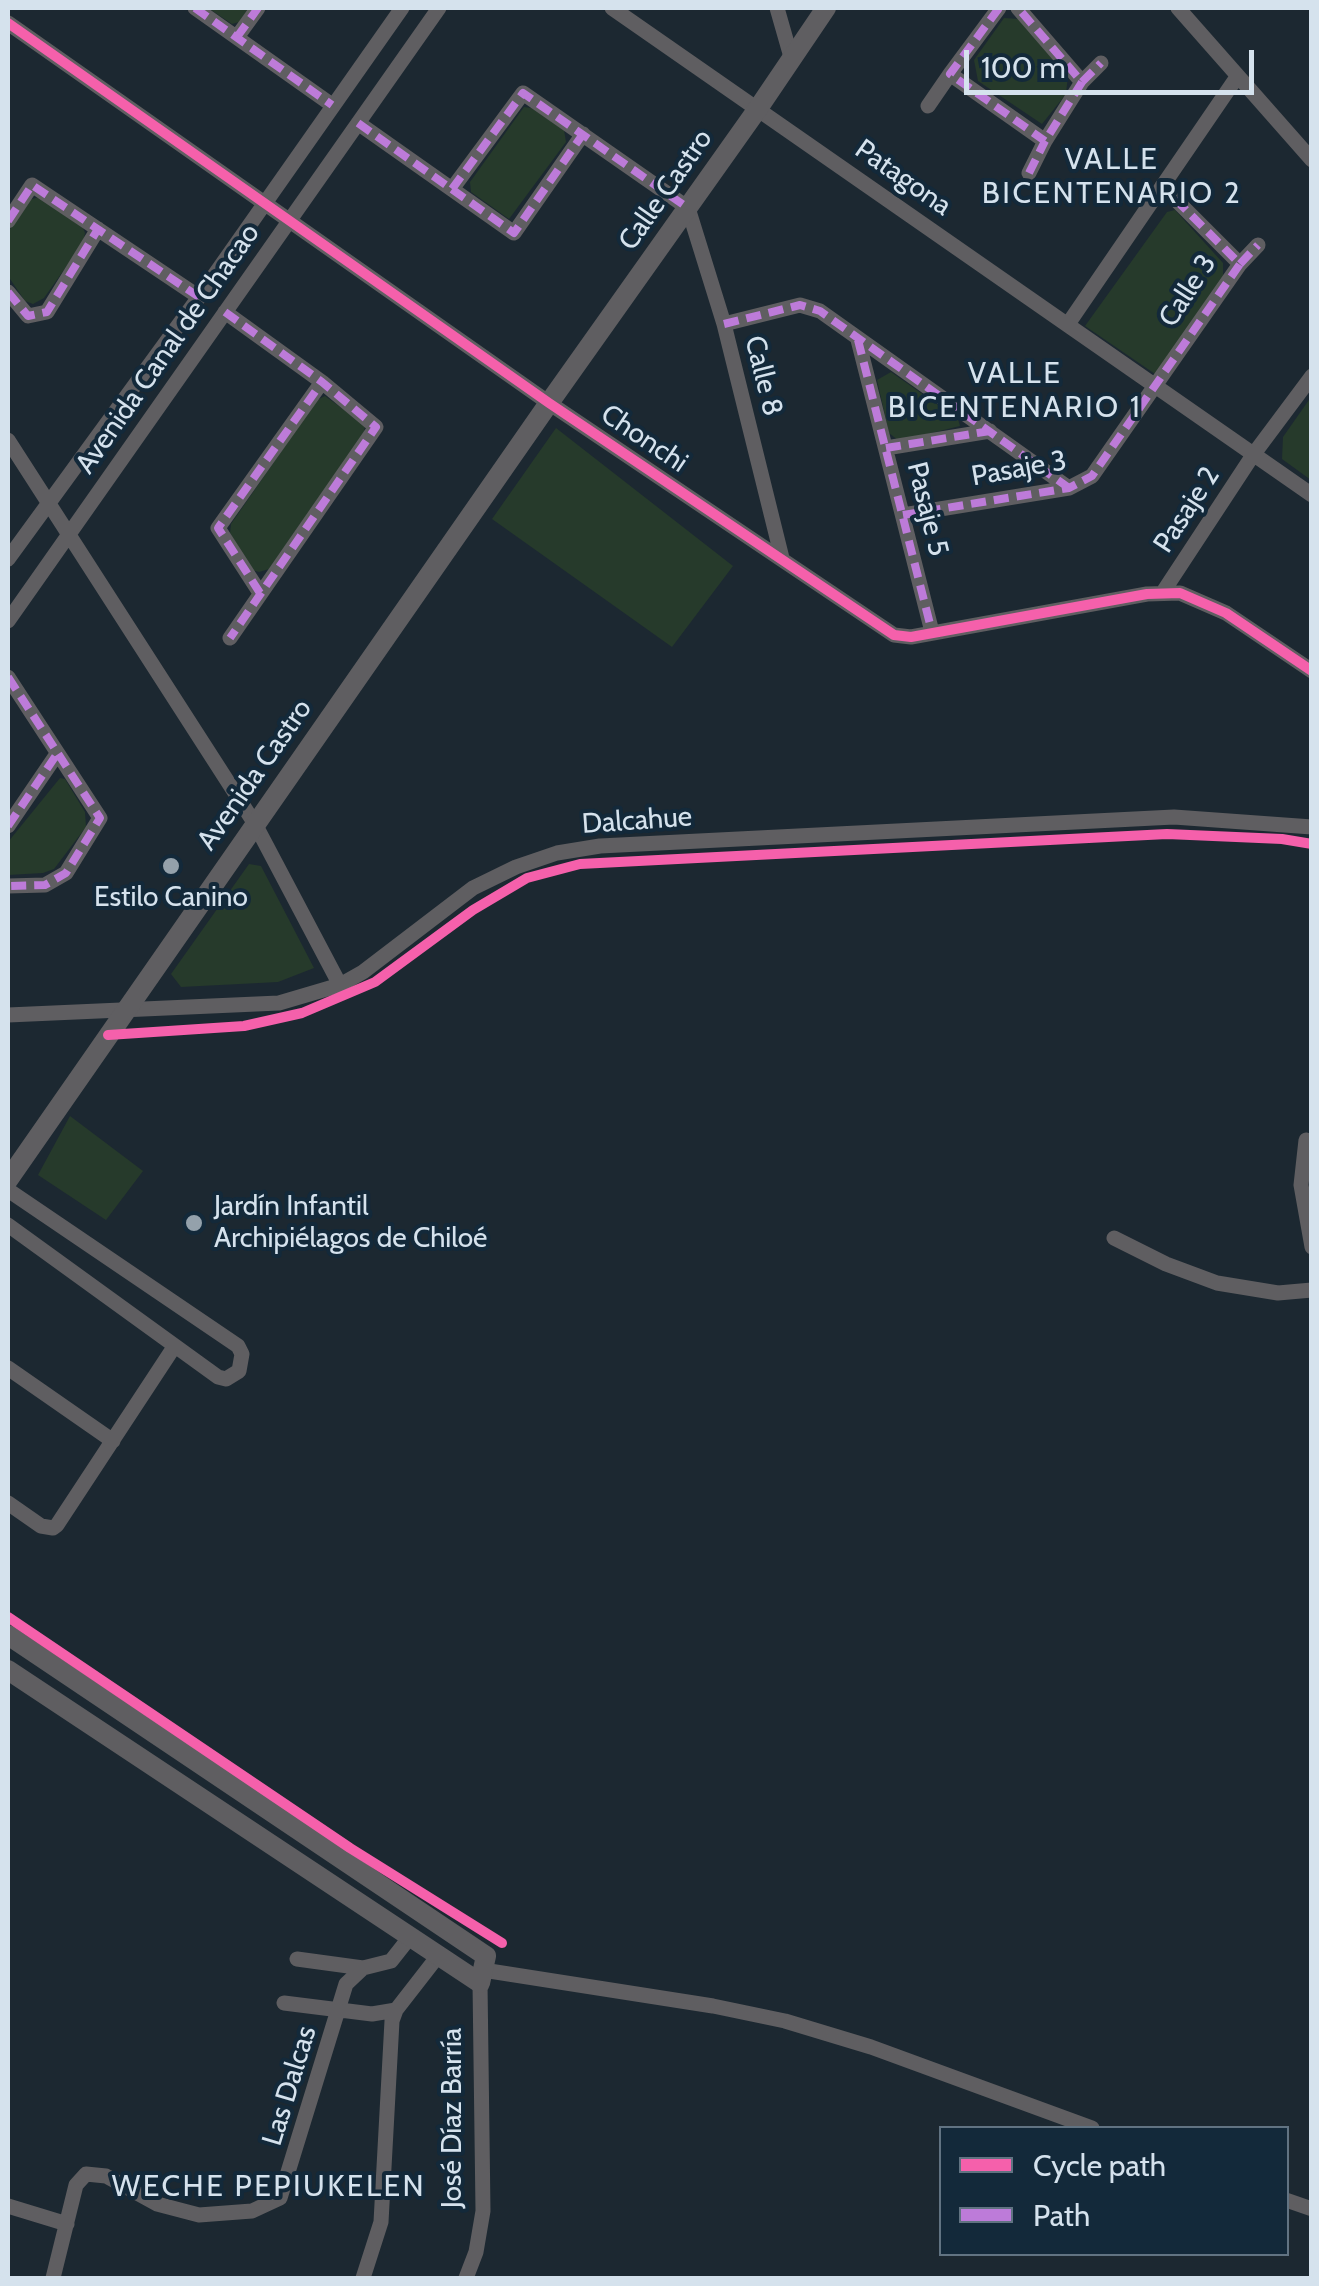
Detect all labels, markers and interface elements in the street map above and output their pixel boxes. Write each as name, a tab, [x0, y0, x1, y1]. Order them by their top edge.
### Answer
scale bar	[969, 30, 1259, 92]
text: 100 m	[981, 49, 1066, 86]
street label: Calle Castro	[612, 123, 720, 257]
street label: Patagona	[848, 133, 958, 223]
district label: VALLE BICENTENARIO 2	[982, 142, 1242, 212]
street label: Avenida Canal de Chacao	[69, 218, 267, 480]
street label: Calle 3	[1152, 248, 1224, 334]
street label: Calle 8	[737, 332, 789, 420]
district label: VALLE BICENTENARIO 1	[888, 356, 1142, 426]
street label: Chonchi	[594, 398, 694, 480]
street label: Pasaje 3	[969, 444, 1069, 494]
street label: Pasaje 5	[899, 458, 955, 560]
street label: Pasaje 2	[1147, 461, 1227, 559]
street label: Avenida Castro	[191, 693, 319, 857]
street label: Dalcahue	[581, 800, 693, 842]
marker: Estilo Canino	[160, 855, 182, 877]
place label: Estilo Canino	[94, 881, 248, 915]
place label: Jardín Infantil Archipiélagos de Chiloé	[214, 1190, 487, 1256]
marker: Jardín Infantil Archipiélagos de Chiloé	[183, 1212, 205, 1234]
street label: Las Dalcas	[256, 2022, 324, 2150]
street label: José Díaz Barría	[436, 2028, 470, 2208]
legend	[939, 2126, 1289, 2256]
text: Cycle path	[1033, 2147, 1166, 2184]
district label: WECHE PEPIUKELEN	[112, 2169, 426, 2205]
text: Path	[1033, 2197, 1090, 2234]

